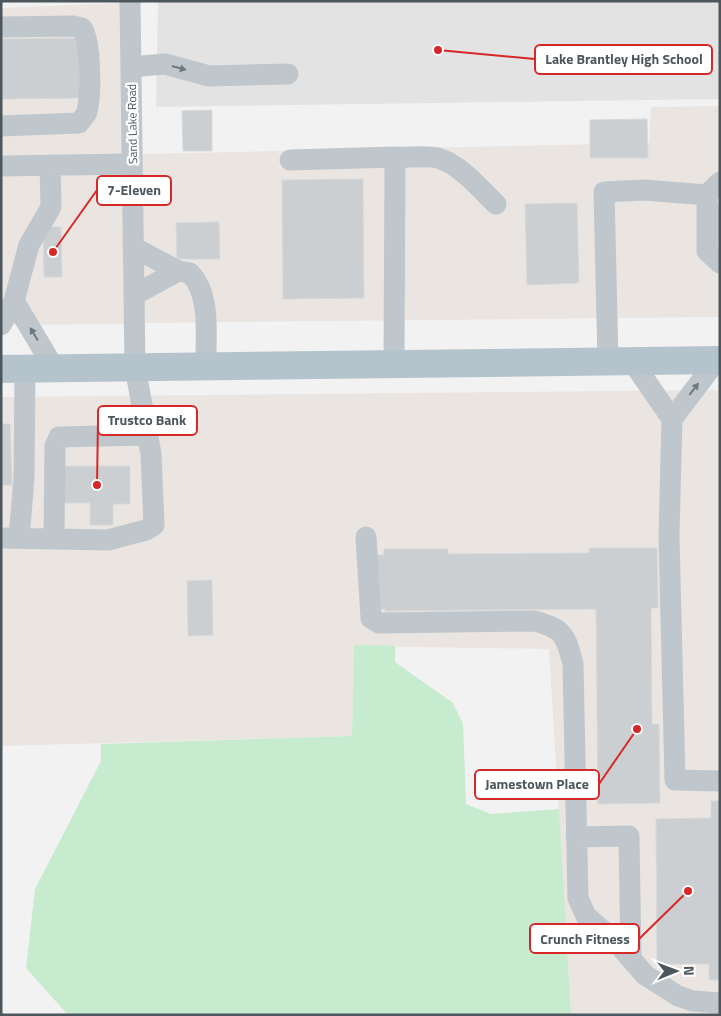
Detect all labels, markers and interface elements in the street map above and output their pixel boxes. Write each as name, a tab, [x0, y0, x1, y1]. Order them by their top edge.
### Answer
callout: Lake Brantley High School	[535, 45, 712, 74]
text: Lake Brantley High School	[545, 48, 703, 69]
one-way arrow	[172, 64, 187, 72]
street label: Sand Lake Road	[122, 84, 142, 164]
callout: 7-Eleven	[97, 176, 171, 205]
text: 7-Eleven	[107, 179, 161, 200]
one-way arrow	[30, 328, 39, 341]
one-way arrow	[689, 382, 699, 396]
callout: Trustco Bank	[98, 406, 197, 435]
text: Trustco Bank	[108, 409, 187, 430]
callout: Jamestown Place	[475, 770, 599, 799]
text: Jamestown Place	[485, 773, 589, 794]
callout: Crunch Fitness	[530, 924, 639, 953]
text: Crunch Fitness	[540, 928, 630, 949]
north arrow	[651, 946, 701, 996]
text: N	[679, 966, 700, 976]

